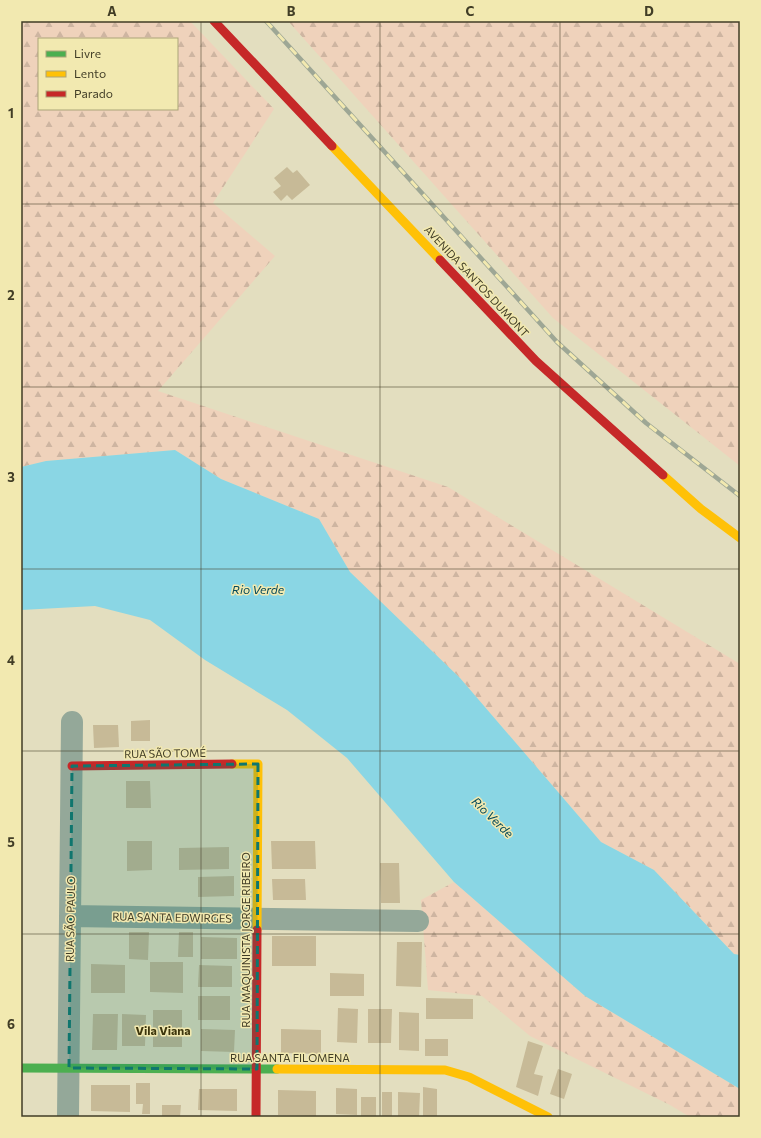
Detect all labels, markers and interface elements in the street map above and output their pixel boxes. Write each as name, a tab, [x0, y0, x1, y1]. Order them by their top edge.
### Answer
text: A	[107, 3, 117, 19]
text: B	[287, 3, 296, 19]
text: C	[466, 3, 475, 19]
text: D	[644, 3, 654, 19]
legend	[38, 38, 178, 110]
text: Livre	[74, 46, 101, 60]
text: Lento	[74, 66, 106, 80]
text: Parado	[74, 86, 113, 100]
text: 1	[8, 105, 14, 121]
street label: AVENIDA SANTOS DUMONT	[422, 223, 532, 339]
text: 2	[7, 287, 15, 303]
text: 3	[7, 469, 15, 485]
water label: Rio Verde	[232, 582, 285, 596]
text: 4	[7, 652, 15, 668]
street label: RUA SÃO TOMÉ	[124, 745, 206, 760]
water label: Rio Verde	[469, 794, 517, 841]
text: 5	[7, 834, 15, 850]
street label: RUA MAQUINISTA JORGE RIBEIRO	[239, 852, 253, 1028]
street label: RUA SÃO PAULO	[63, 876, 77, 962]
street label: RUA SANTA EDWIRGES	[112, 909, 232, 925]
text: 6	[7, 1016, 15, 1032]
district label: Vila Viana	[135, 1023, 191, 1037]
street label: RUA SANTA FILOMENA	[230, 1051, 350, 1064]

